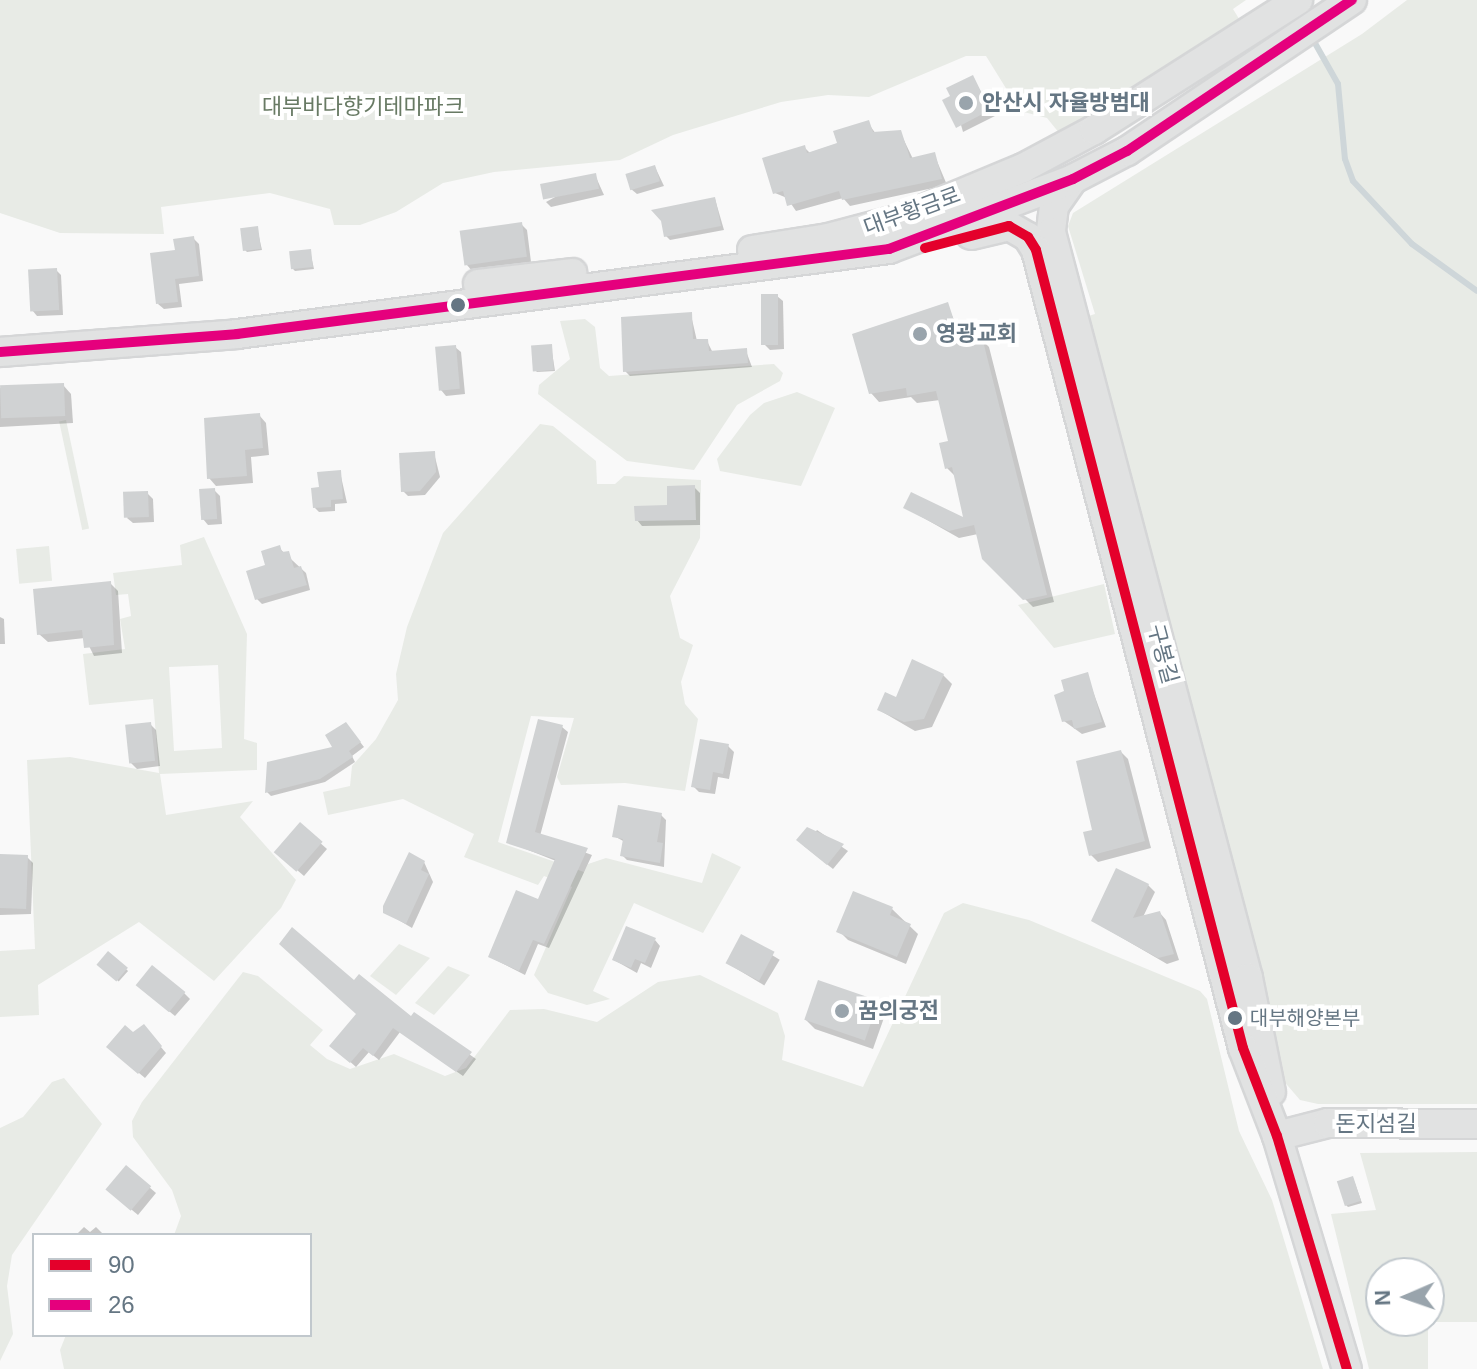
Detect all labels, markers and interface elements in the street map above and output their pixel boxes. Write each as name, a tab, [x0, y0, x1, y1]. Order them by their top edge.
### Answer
place label: 안산시 자율방범대	[982, 90, 1150, 116]
park label: 대부바다향기테마파크	[262, 94, 464, 120]
marker: 안산시 자율방범대	[957, 94, 975, 112]
street label: 대부황금로	[860, 181, 964, 241]
unlabelled marker	[450, 297, 466, 313]
place label: 영광교회	[936, 321, 1017, 347]
marker: 영광교회	[911, 325, 929, 343]
street label: 구봉길	[1142, 621, 1184, 687]
place label: 꿈의궁전	[858, 998, 939, 1024]
marker: 꿈의궁전	[833, 1002, 851, 1020]
place label: 대부해양본부	[1250, 1006, 1360, 1030]
marker: 대부해양본부	[1227, 1010, 1243, 1026]
street label: 돈지섬길	[1336, 1111, 1416, 1137]
legend	[32, 1233, 312, 1337]
text: 90	[108, 1251, 135, 1278]
north arrow	[1365, 1257, 1445, 1337]
text: N	[1370, 1289, 1395, 1306]
text: 26	[108, 1291, 135, 1318]

